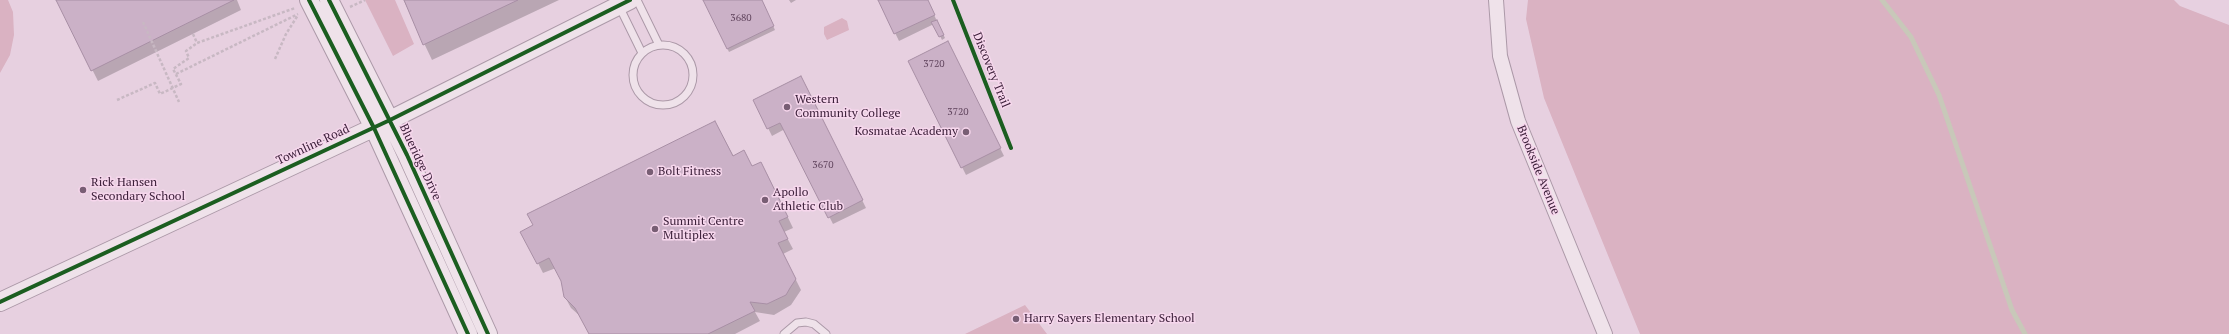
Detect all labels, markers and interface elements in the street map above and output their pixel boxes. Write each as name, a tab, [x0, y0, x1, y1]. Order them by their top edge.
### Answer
house number: 3680	[730, 12, 752, 24]
street label: Discovery Trail	[969, 30, 1013, 110]
house number: 3720	[923, 58, 945, 70]
place label: Western Community College	[795, 93, 901, 121]
marker: Western Community College	[782, 102, 792, 112]
house number: 3720	[947, 106, 969, 118]
street label: Blueridge Drive	[396, 121, 444, 203]
street label: Townline Road	[274, 122, 352, 168]
street label: Brookside Avenue	[1514, 123, 1562, 217]
place label: Kosmatae Academy	[855, 125, 958, 139]
marker: Kosmatae Academy	[961, 127, 971, 137]
house number: 3670	[812, 159, 834, 171]
place label: Bolt Fitness	[658, 165, 721, 179]
marker: Bolt Fitness	[645, 167, 655, 177]
place label: Rick Hansen Secondary School	[91, 176, 185, 204]
marker: Rick Hansen Secondary School	[78, 185, 88, 195]
place label: Apollo Athletic Club	[773, 186, 843, 214]
marker: Apollo Athletic Club	[760, 195, 770, 205]
place label: Summit Centre Multiplex	[663, 215, 744, 243]
marker: Summit Centre Multiplex	[650, 224, 660, 234]
place label: Harry Sayers Elementary School	[1024, 312, 1195, 326]
marker: Harry Sayers Elementary School	[1011, 314, 1021, 324]

